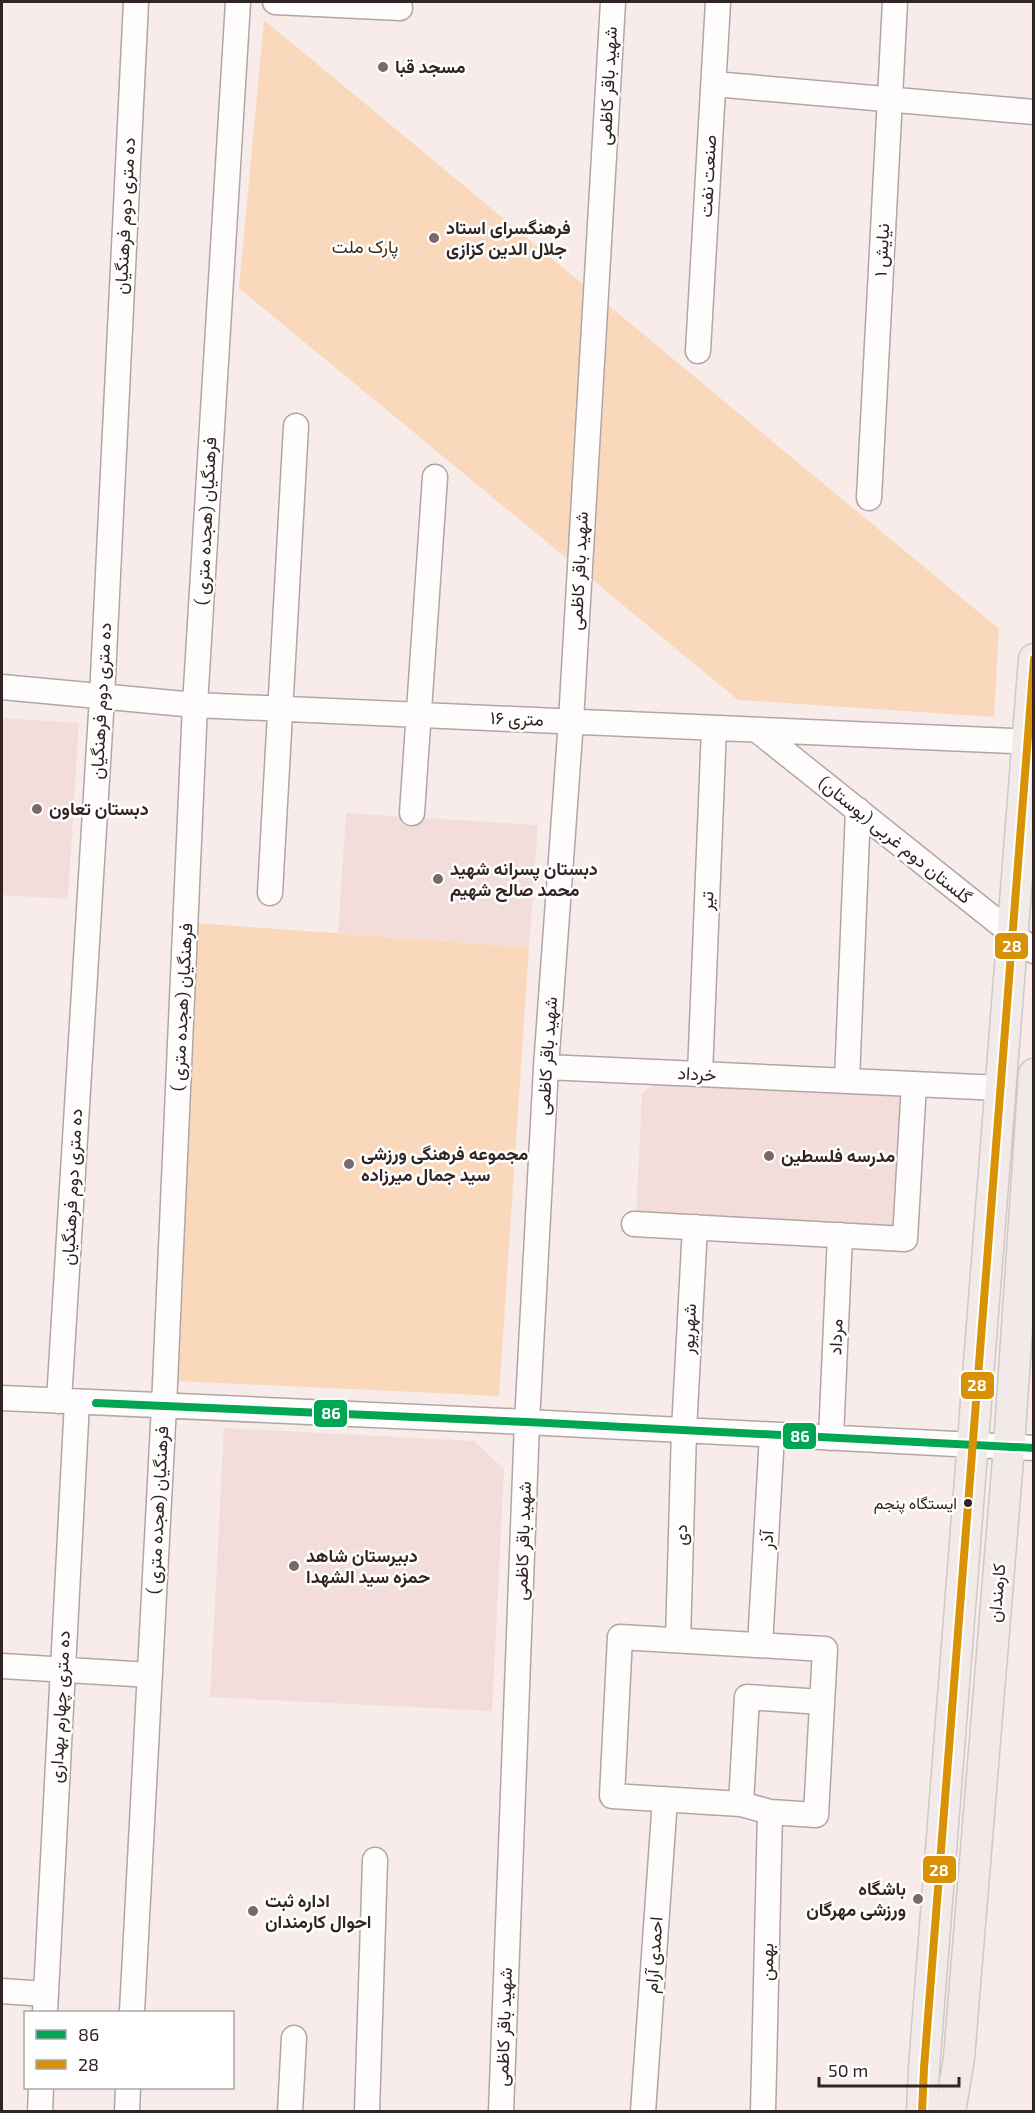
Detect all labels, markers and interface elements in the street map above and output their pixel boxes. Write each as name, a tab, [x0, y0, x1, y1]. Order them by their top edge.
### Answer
street label: شهید باقر کاظمی	[593, 26, 622, 146]
place label: مسجد قبا	[395, 55, 466, 78]
marker: مسجد قبا	[376, 60, 390, 74]
street label: صنعت نفت	[694, 134, 720, 218]
street label: ده متری دوم فرهنگیان	[109, 137, 141, 295]
place label: فرهنگسرای استاد جلال الدین کزازی	[446, 216, 571, 260]
street label: نیایش ۱	[869, 223, 894, 277]
marker: فرهنگسرای استاد جلال الدین کزازی	[427, 231, 441, 245]
park label: پارک ملت	[332, 235, 398, 259]
street label: فرهنگیان (هجده متری )	[190, 436, 221, 606]
street label: شهید باقر کاظمی	[564, 511, 593, 631]
street label: ده متری دوم فرهنگیان	[85, 622, 117, 780]
street label: ۱۶ متری	[490, 706, 544, 731]
street label: گلستان دوم غربی (بوستان)	[813, 771, 977, 909]
place label: دبستان تعاون	[49, 797, 149, 820]
marker: دبستان تعاون	[30, 802, 44, 816]
place label: دبستان پسرانه شهید محمد صالح شهیم	[450, 857, 598, 902]
marker: دبستان پسرانه شهید محمد صالح شهیم	[431, 872, 445, 886]
street label: تیر	[695, 891, 718, 912]
street label: فرهنگیان (هجده متری )	[166, 922, 197, 1092]
line badge: 28	[994, 932, 1029, 960]
text: 28	[1002, 936, 1022, 955]
street label: شهید باقر کاظمی	[531, 996, 562, 1116]
street label: خرداد	[677, 1061, 717, 1086]
street label: ده متری دوم فرهنگیان	[56, 1108, 88, 1266]
place label: مجموعه فرهنگی ورزشی سید جمال میرزاده	[361, 1142, 529, 1186]
place label: مدرسه فلسطین	[781, 1144, 895, 1167]
marker: مدرسه فلسطین	[762, 1149, 776, 1163]
marker: مجموعه فرهنگی ورزشی سید جمال میرزاده	[342, 1157, 356, 1171]
street label: شهریور	[676, 1303, 701, 1356]
street label: مرداد	[823, 1318, 848, 1356]
line badge: 28	[960, 1371, 995, 1400]
text: 28	[967, 1375, 987, 1394]
line badge: 86	[313, 1399, 348, 1428]
text: 86	[321, 1403, 341, 1422]
line badge: 86	[782, 1422, 817, 1450]
street label: فرهنگیان (هجده متری )	[142, 1425, 173, 1595]
text: 86	[790, 1426, 810, 1445]
street label: شهید باقر کاظمی	[509, 1481, 536, 1601]
place label: ایستگاه پنجم	[874, 1493, 957, 1515]
marker: ایستگاه پنجم	[962, 1497, 974, 1509]
street label: دی	[669, 1524, 692, 1546]
street label: آذر	[754, 1528, 779, 1551]
place label: دبیرستان شاهد حمزه سید الشهدا	[306, 1544, 430, 1588]
marker: دبیرستان شاهد حمزه سید الشهدا	[287, 1559, 301, 1573]
street label: کارمندان	[982, 1563, 1011, 1623]
street label: ده متری چهارم بهداری	[44, 1630, 76, 1784]
line badge: 28	[922, 1855, 957, 1884]
text: 28	[929, 1860, 949, 1879]
place label: باشگاه ورزشی مهرگان	[806, 1877, 906, 1921]
place label: اداره ثبت احوال کارمندان	[265, 1889, 372, 1933]
marker: باشگاه ورزشی مهرگان	[911, 1892, 925, 1906]
marker: اداره ثبت احوال کارمندان	[246, 1904, 260, 1918]
street label: احمدی آرام	[639, 1916, 669, 1994]
street label: بهمن	[755, 1943, 778, 1981]
street label: شهید باقر کاظمی	[490, 1967, 517, 2087]
legend	[24, 2011, 234, 2089]
text: 86	[78, 2023, 99, 2045]
scale bar	[819, 2050, 958, 2088]
text: 28	[78, 2053, 99, 2075]
text: 50 m	[828, 2059, 868, 2081]

